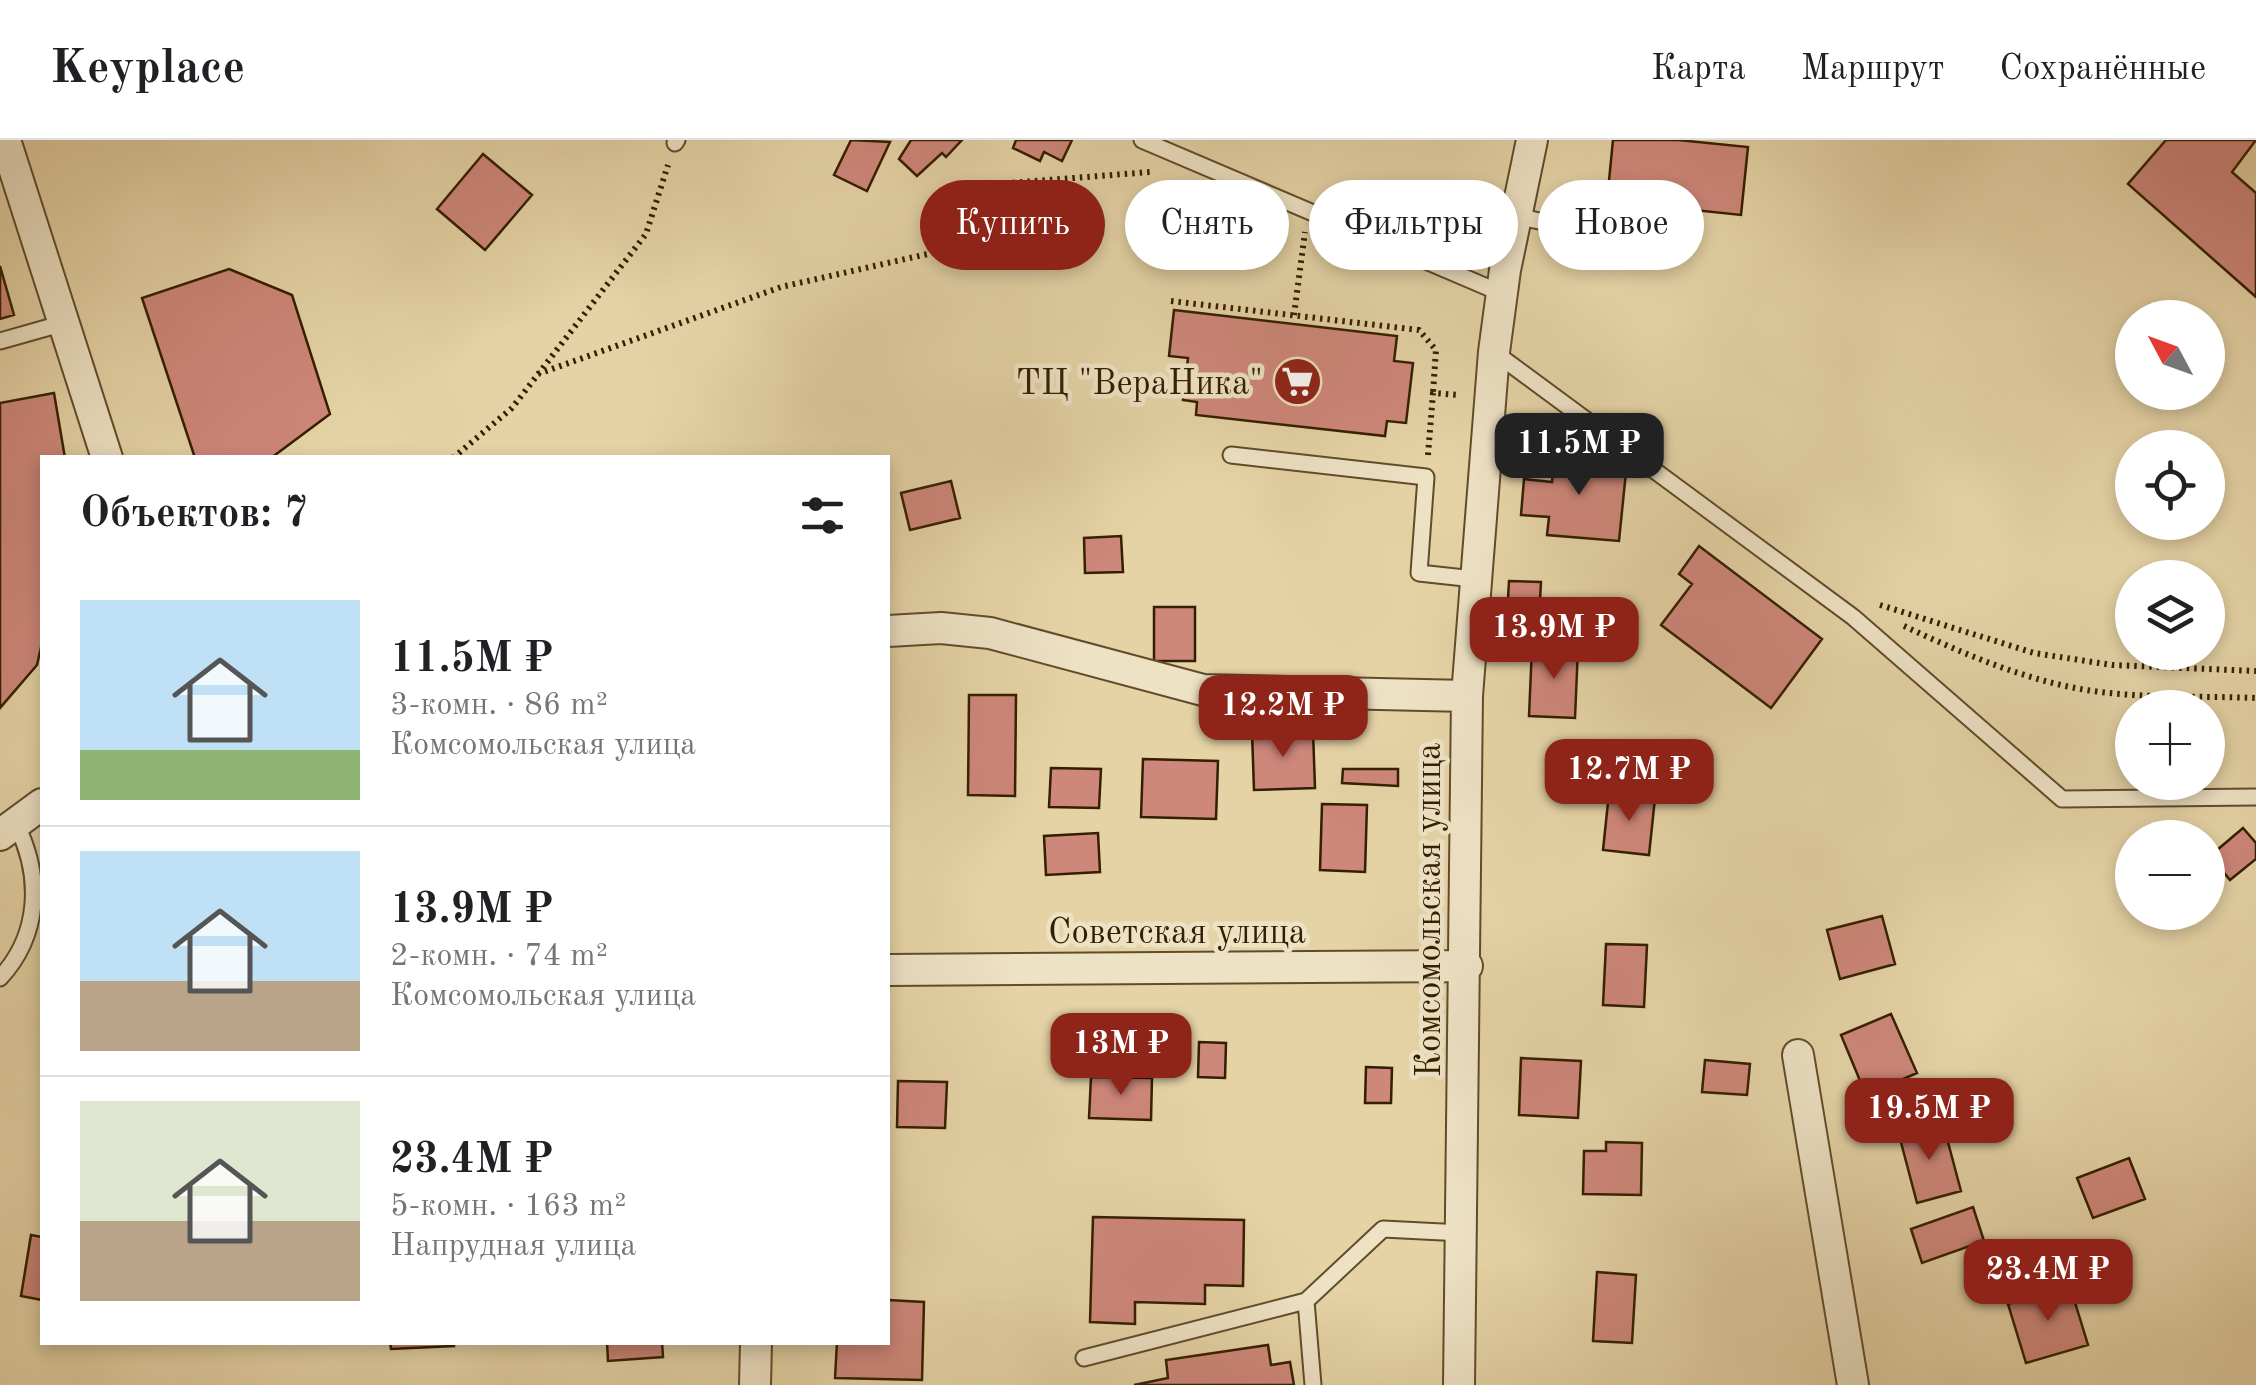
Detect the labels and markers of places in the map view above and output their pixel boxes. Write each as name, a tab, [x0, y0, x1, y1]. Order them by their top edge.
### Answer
supermarket icon: ТЦ "ВераНика"	[1272, 356, 1324, 408]
place label: ТЦ "ВераНика"	[1016, 367, 1263, 402]
pin: 11.5M ₽	[1487, 413, 1671, 498]
pin: 13.9M ₽	[1462, 597, 1646, 682]
pin: 12.2M ₽	[1191, 675, 1375, 760]
pin: 12.7M ₽	[1537, 739, 1721, 824]
pin: 13M ₽	[1051, 1013, 1191, 1098]
pin: 19.5M ₽	[1837, 1078, 2021, 1163]
pin: 23.4M ₽	[1956, 1239, 2140, 1324]

